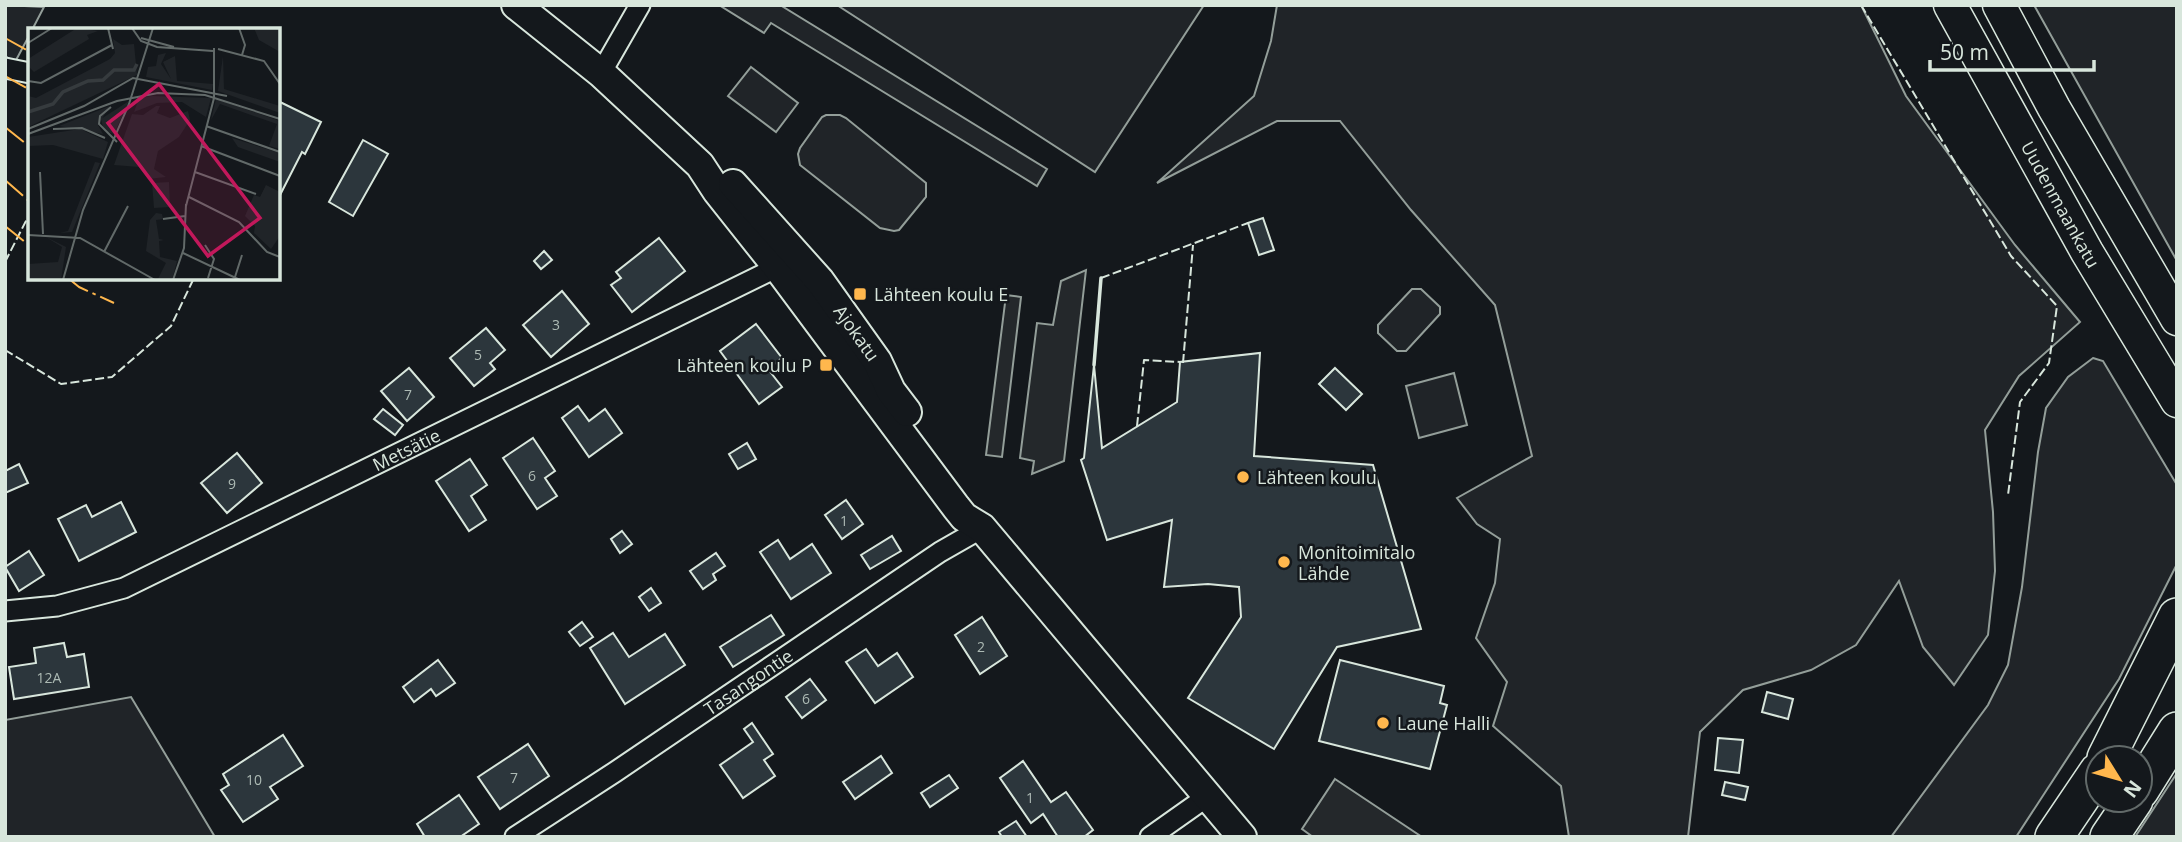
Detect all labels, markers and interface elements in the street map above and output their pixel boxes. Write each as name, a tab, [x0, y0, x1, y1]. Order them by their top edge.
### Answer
inset map	[28, 28, 280, 280]
scale bar	[1930, 28, 2094, 72]
text: 50 m	[1940, 38, 1989, 66]
street label: Uudenmaankatu	[2016, 137, 2106, 272]
place label: Lähteen koulu E	[874, 282, 1008, 306]
marker: Lähteen koulu E	[852, 286, 868, 302]
street label: Ajokatu	[829, 300, 885, 366]
house number: 3	[552, 315, 560, 334]
house number: 5	[474, 345, 482, 364]
place label: Lähteen koulu P	[677, 353, 812, 377]
marker: Lähteen koulu P	[818, 357, 834, 373]
house number: 7	[404, 385, 412, 404]
street label: Metsätie	[368, 423, 444, 476]
place label: Lähteen koulu	[1257, 465, 1377, 489]
house number: 6	[528, 466, 536, 485]
marker: Lähteen koulu	[1235, 469, 1251, 485]
house number: 9	[228, 474, 236, 493]
house number: 1	[840, 511, 848, 530]
place label: Monitoimitalo Lähde	[1298, 540, 1415, 585]
marker: Monitoimitalo Lähde	[1276, 554, 1292, 570]
house number: 2	[977, 637, 985, 656]
street label: Tasangontie	[699, 643, 797, 721]
house number: 12A	[37, 668, 62, 687]
house number: 6	[802, 689, 810, 708]
place label: Laune Halli	[1397, 711, 1490, 735]
marker: Laune Halli	[1375, 715, 1391, 731]
north arrow	[2084, 744, 2154, 814]
house number: 7	[510, 768, 518, 787]
house number: 10	[246, 770, 262, 789]
text: N	[2118, 775, 2148, 803]
house number: 1	[1026, 788, 1034, 807]

